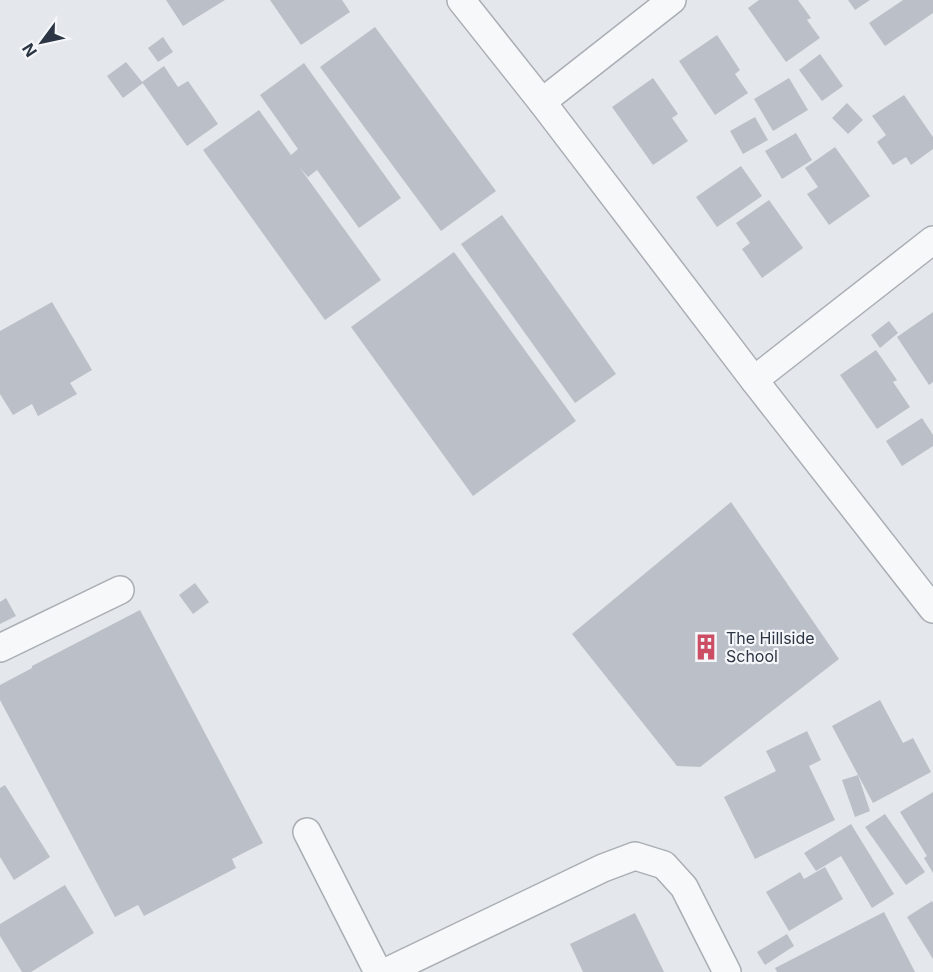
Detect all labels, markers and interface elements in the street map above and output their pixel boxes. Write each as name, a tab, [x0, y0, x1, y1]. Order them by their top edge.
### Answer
north arrow	[12, 12, 72, 72]
text: N	[18, 40, 41, 61]
place label: The Hillside School	[726, 628, 815, 666]
building icon: The Hillside School	[691, 632, 721, 662]

